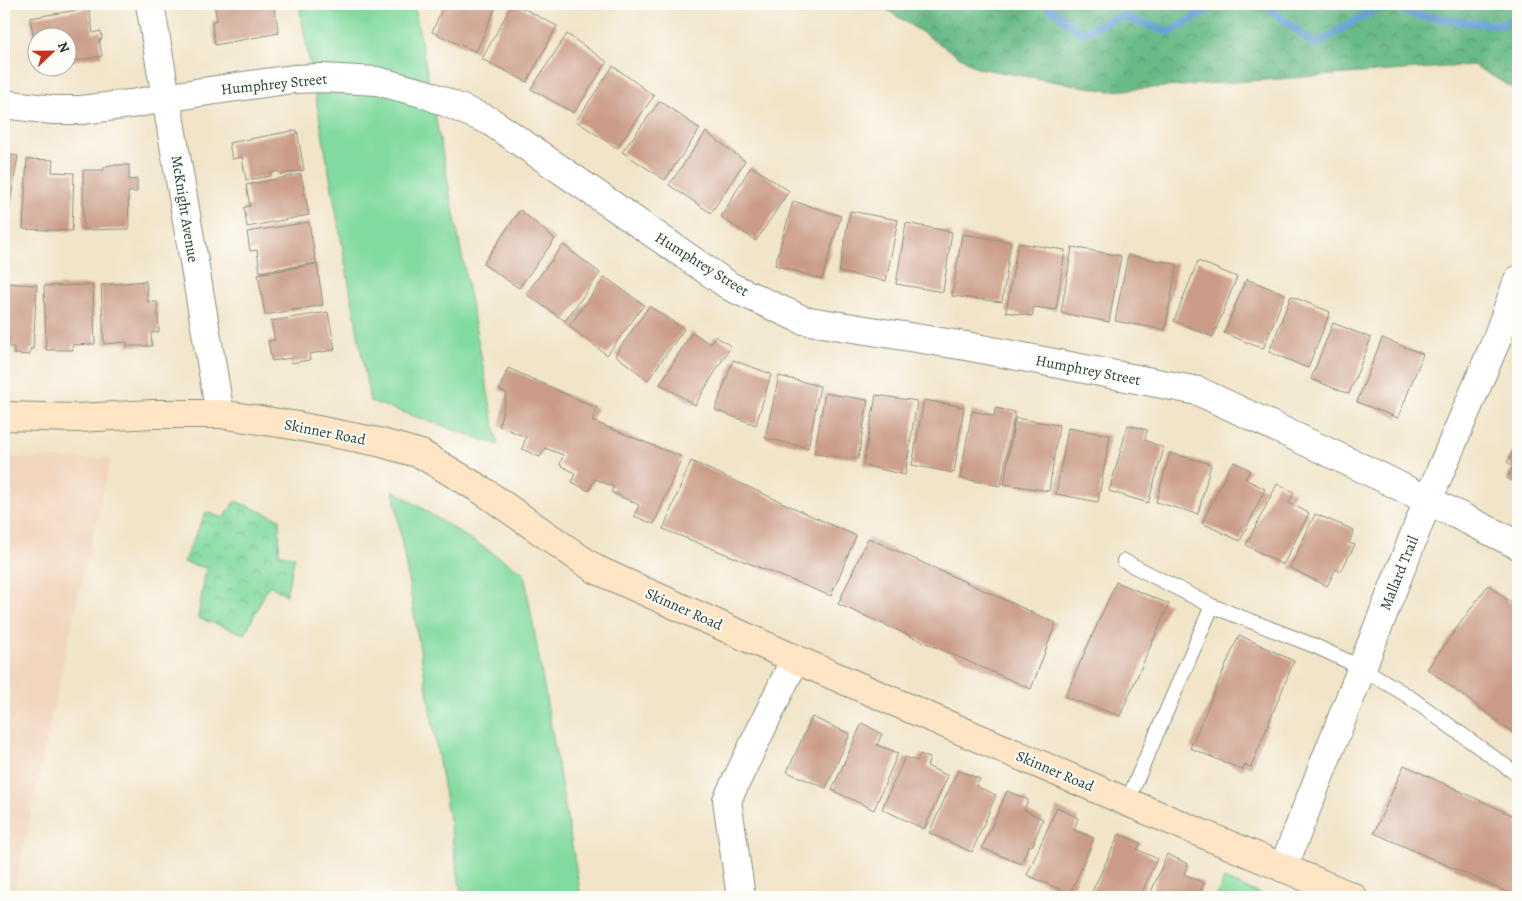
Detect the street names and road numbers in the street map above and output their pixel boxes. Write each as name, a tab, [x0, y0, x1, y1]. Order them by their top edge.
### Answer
street label: Humphrey Street	[220, 68, 328, 100]
street label: McKnight Avenue	[167, 154, 203, 264]
street label: Humphrey Street	[651, 227, 753, 301]
street label: Humphrey Street	[1034, 350, 1142, 390]
street label: Skinner Road	[283, 414, 368, 450]
street label: Mallard Trail	[1375, 532, 1423, 613]
street label: Skinner Road	[642, 583, 727, 635]
street label: Skinner Road	[1013, 746, 1098, 797]

